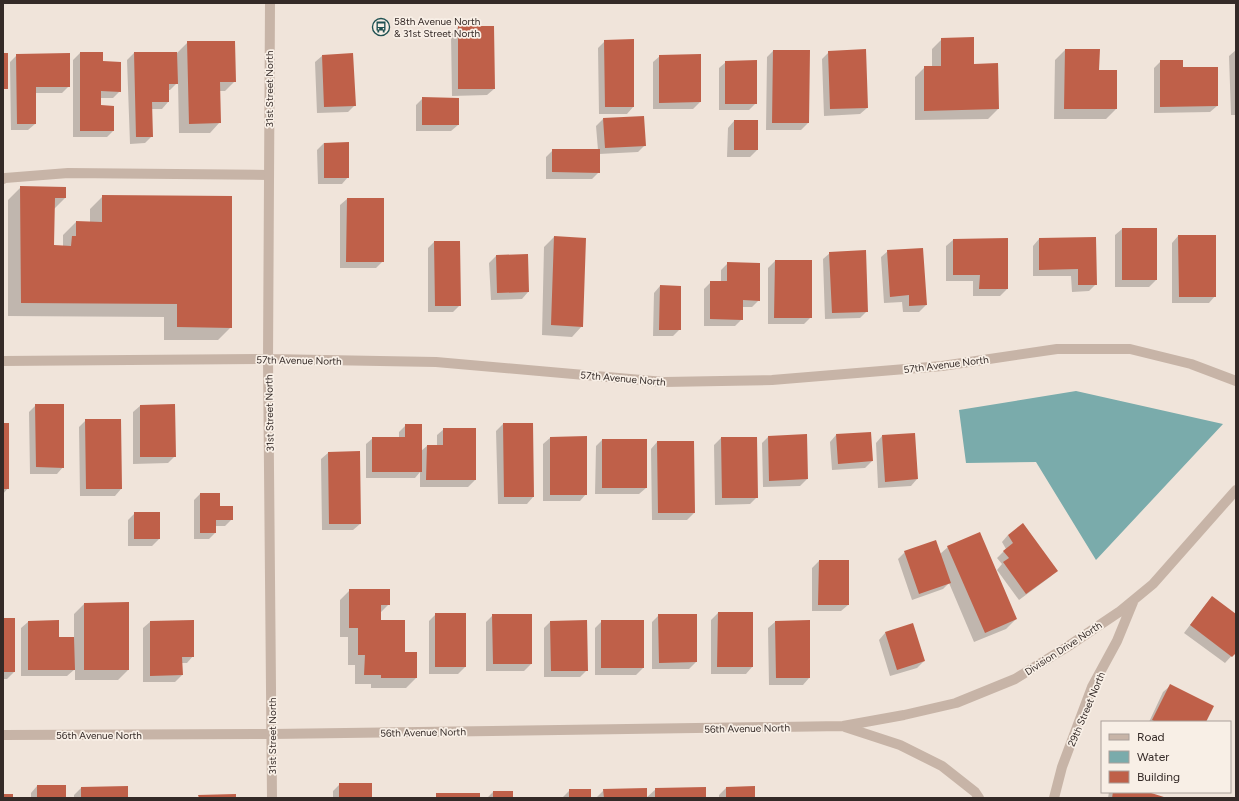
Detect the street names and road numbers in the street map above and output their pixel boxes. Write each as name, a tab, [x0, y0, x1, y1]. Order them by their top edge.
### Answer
street label: 31st Street North	[263, 50, 276, 128]
street label: 57th Avenue North	[256, 353, 342, 368]
street label: 57th Avenue North	[903, 353, 990, 376]
street label: 57th Avenue North	[580, 368, 667, 389]
street label: 31st Street North	[262, 374, 277, 452]
street label: Division Drive North	[1022, 618, 1105, 678]
street label: 29th Street North	[1065, 670, 1108, 748]
street label: 31st Street North	[266, 697, 279, 775]
street label: 56th Avenue North	[704, 721, 790, 736]
street label: 56th Avenue North	[380, 725, 466, 740]
street label: 56th Avenue North	[56, 729, 142, 742]

